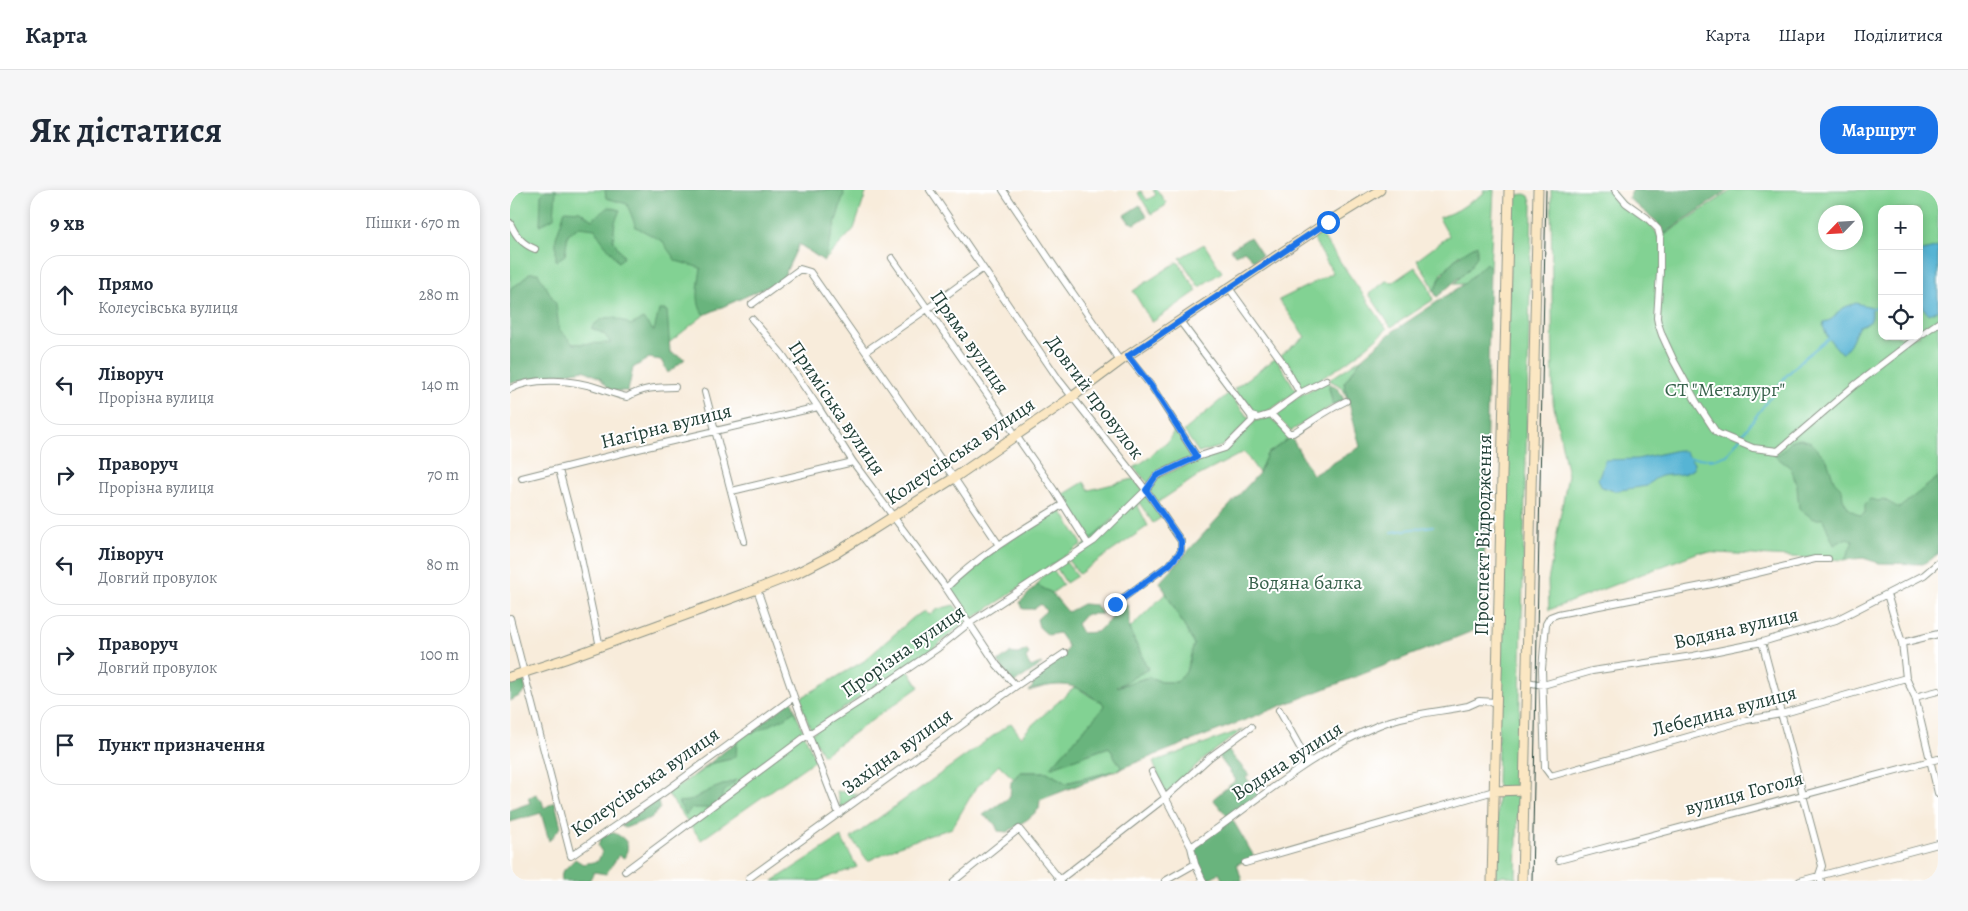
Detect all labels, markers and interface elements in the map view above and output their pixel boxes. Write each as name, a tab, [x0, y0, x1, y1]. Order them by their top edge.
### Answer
text: Карта	[25, 19, 87, 51]
text: Карта	[1705, 23, 1750, 47]
text: Шари	[1778, 23, 1825, 47]
text: Поділитися	[1853, 23, 1943, 47]
text: Як дістатися	[30, 106, 222, 154]
button: Маршрут	[1820, 106, 1938, 154]
north arrow	[1818, 205, 1863, 250]
map controls	[1878, 205, 1923, 340]
button: +	[1878, 205, 1923, 250]
text: 9 хв	[50, 209, 85, 237]
route start	[1317, 211, 1340, 234]
text: Пішки · 670 m	[365, 212, 460, 234]
button: −	[1878, 250, 1923, 295]
text: Прямо	[98, 271, 153, 297]
icon: ahead	[51, 281, 79, 309]
text: 280 m	[419, 284, 459, 306]
street label: Пряма вулиця	[924, 284, 1016, 400]
button: locate	[1878, 295, 1923, 340]
text: Колеусівська вулиця	[98, 297, 238, 319]
street label: Довгий провулок	[1039, 329, 1151, 465]
street label: Приміська вулиця	[782, 335, 892, 481]
text: Ліворуч	[98, 361, 164, 387]
icon: left	[51, 371, 79, 399]
text: 140 m	[421, 374, 459, 396]
park label: СТ "Металург"	[1665, 376, 1785, 403]
text: Прорізна вулиця	[98, 387, 214, 409]
street label: Колеусівська вулиця	[880, 391, 1040, 511]
street label: Нагірна вулиця	[598, 397, 734, 455]
street label: Проспект Відродження	[1468, 434, 1498, 636]
text: Праворуч	[98, 451, 178, 477]
icon: right	[51, 461, 79, 489]
text: 70 m	[427, 464, 459, 486]
text: Прорізна вулиця	[98, 477, 214, 499]
text: Ліворуч	[98, 541, 164, 567]
icon: left	[51, 551, 79, 579]
text: 80 m	[426, 554, 459, 576]
text: Довгий провулок	[98, 567, 217, 589]
park label: Водяна балка	[1247, 569, 1363, 596]
route end	[1104, 593, 1127, 616]
street label: Прорізна вулиця	[836, 598, 970, 704]
street label: Водяна вулиця	[1671, 601, 1801, 655]
text: Праворуч	[98, 631, 178, 657]
icon: right	[51, 641, 79, 669]
text: 100 m	[420, 644, 459, 666]
text: Довгий провулок	[98, 657, 217, 679]
street label: Лебедина вулиця	[1649, 679, 1799, 743]
street label: Західна вулиця	[836, 702, 958, 800]
street label: Водяна вулиця	[1226, 715, 1348, 807]
street label: Колеусівська вулиця	[565, 721, 725, 843]
icon: arrive	[51, 731, 79, 759]
text: Пункт призначення	[98, 732, 265, 758]
street label: вулиця Гоголя	[1682, 764, 1806, 822]

